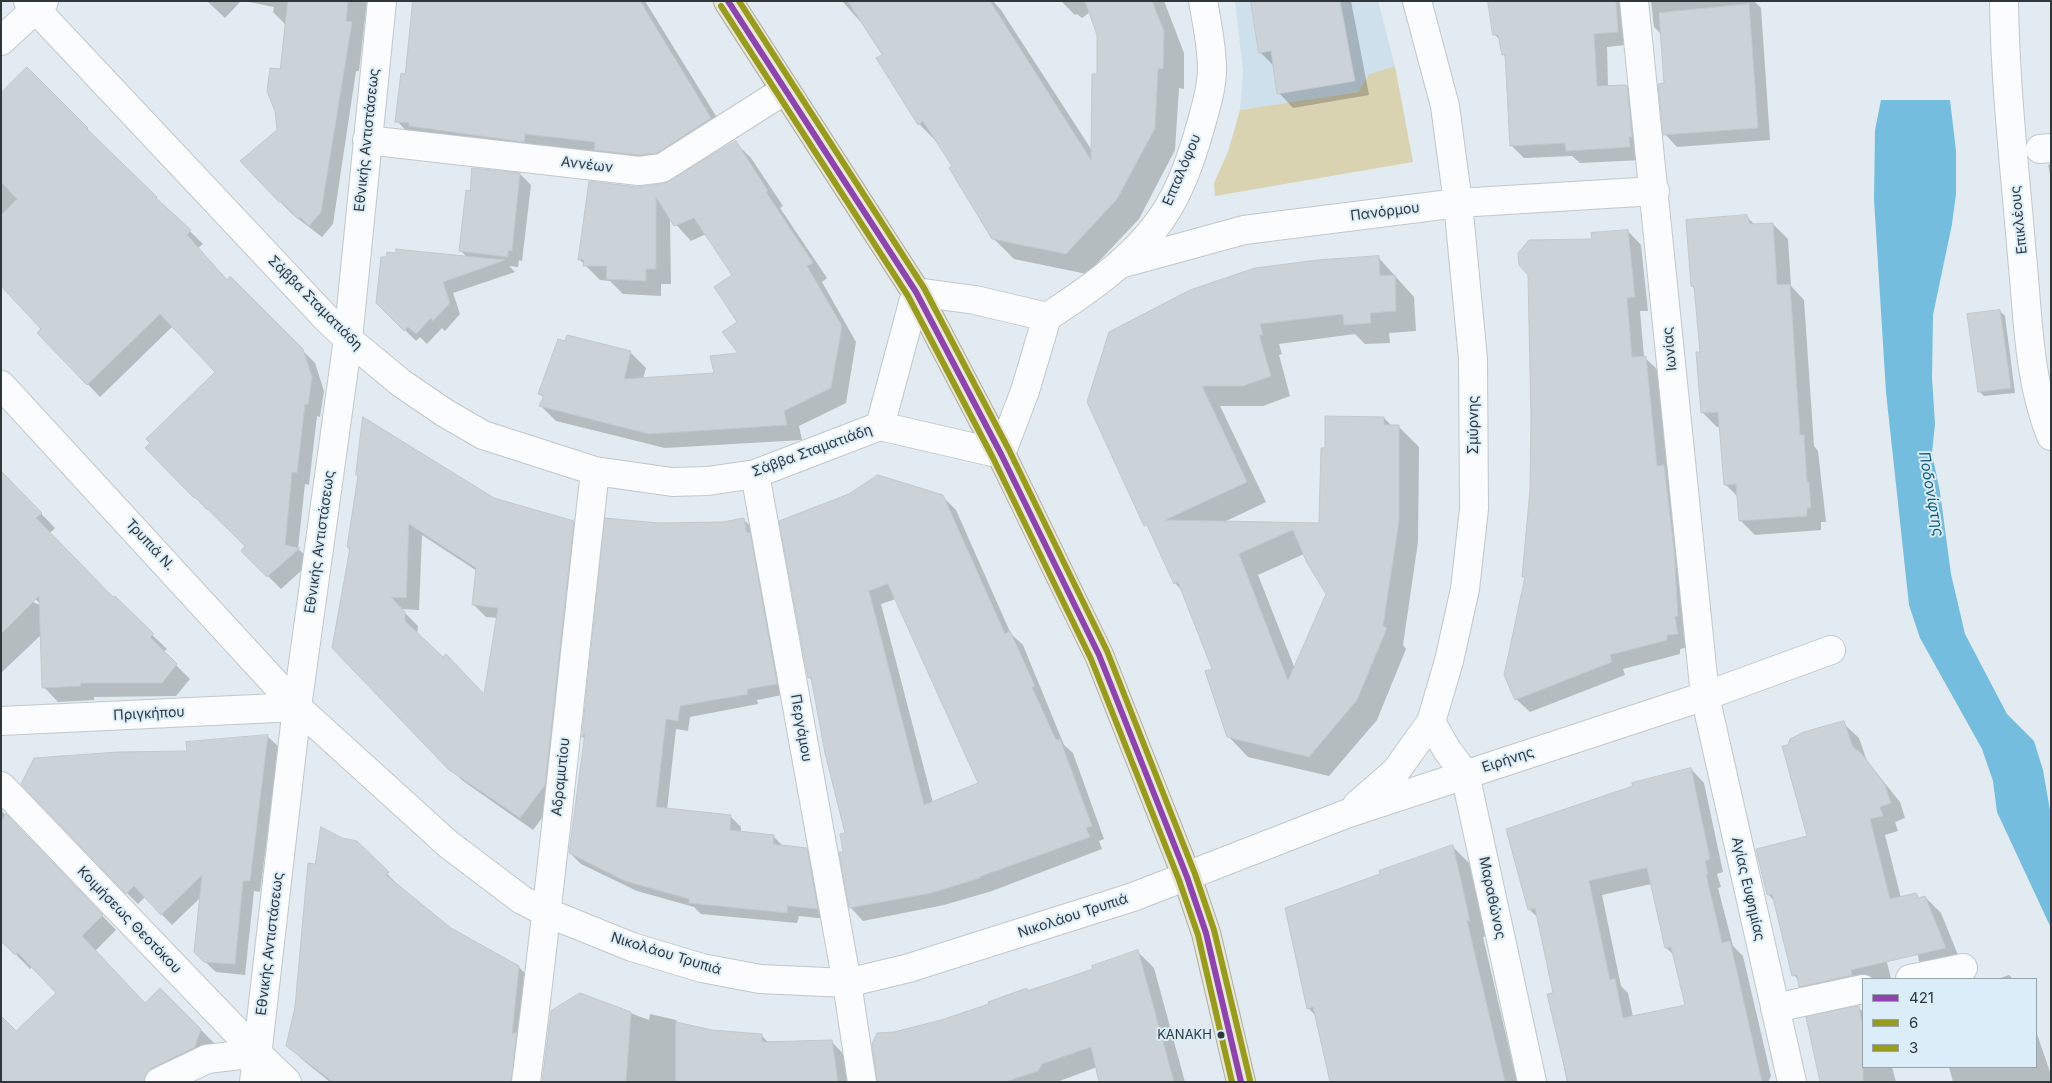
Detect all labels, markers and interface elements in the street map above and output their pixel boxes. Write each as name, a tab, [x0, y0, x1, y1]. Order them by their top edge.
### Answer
street label: Εθνικής Αντιστάσεως	[351, 67, 383, 213]
street label: Επταλόφου	[1159, 132, 1205, 208]
street label: Αννέων	[560, 153, 614, 177]
street label: Επικλέους	[2007, 185, 2031, 255]
street label: Πανόρμου	[1349, 199, 1421, 225]
street label: Σάββα Σταματιάδη	[264, 252, 366, 354]
street label: Ιωνίας	[1659, 326, 1681, 372]
street label: Σμύρνης	[1466, 396, 1482, 454]
street label: Σάββα Σταματιάδη	[750, 421, 874, 481]
water label: Ποδονίφτης	[1915, 450, 1947, 538]
street label: Εθνικής Αντιστάσεως	[302, 469, 338, 615]
street label: Τρυπιά Ν.	[122, 516, 178, 574]
street label: Περγάμου	[787, 693, 815, 763]
street label: Πριγκήπου	[113, 704, 185, 724]
street label: Αδραμυτίου	[549, 737, 573, 817]
street label: Ειρήνης	[1480, 744, 1536, 776]
street label: Αγίας Ευφημίας	[1728, 835, 1768, 943]
street label: Μαραθώνος	[1475, 855, 1509, 941]
street label: Κοιμήσεως Θεοτόκου	[74, 863, 184, 977]
street label: Εθνικής Αντιστάσεως	[253, 871, 287, 1017]
street label: Νικολάου Τρυπιά	[1016, 890, 1130, 942]
street label: Νικολάου Τρυπιά	[609, 929, 723, 979]
legend	[1862, 978, 2037, 1068]
text: 421	[1909, 988, 1934, 1007]
text: 6	[1909, 1013, 1918, 1032]
place label: ΚΑΝΑΚΗ	[1157, 1027, 1212, 1043]
marker: ΚΑΝΑΚΗ	[1216, 1030, 1226, 1040]
text: 3	[1909, 1038, 1918, 1057]

